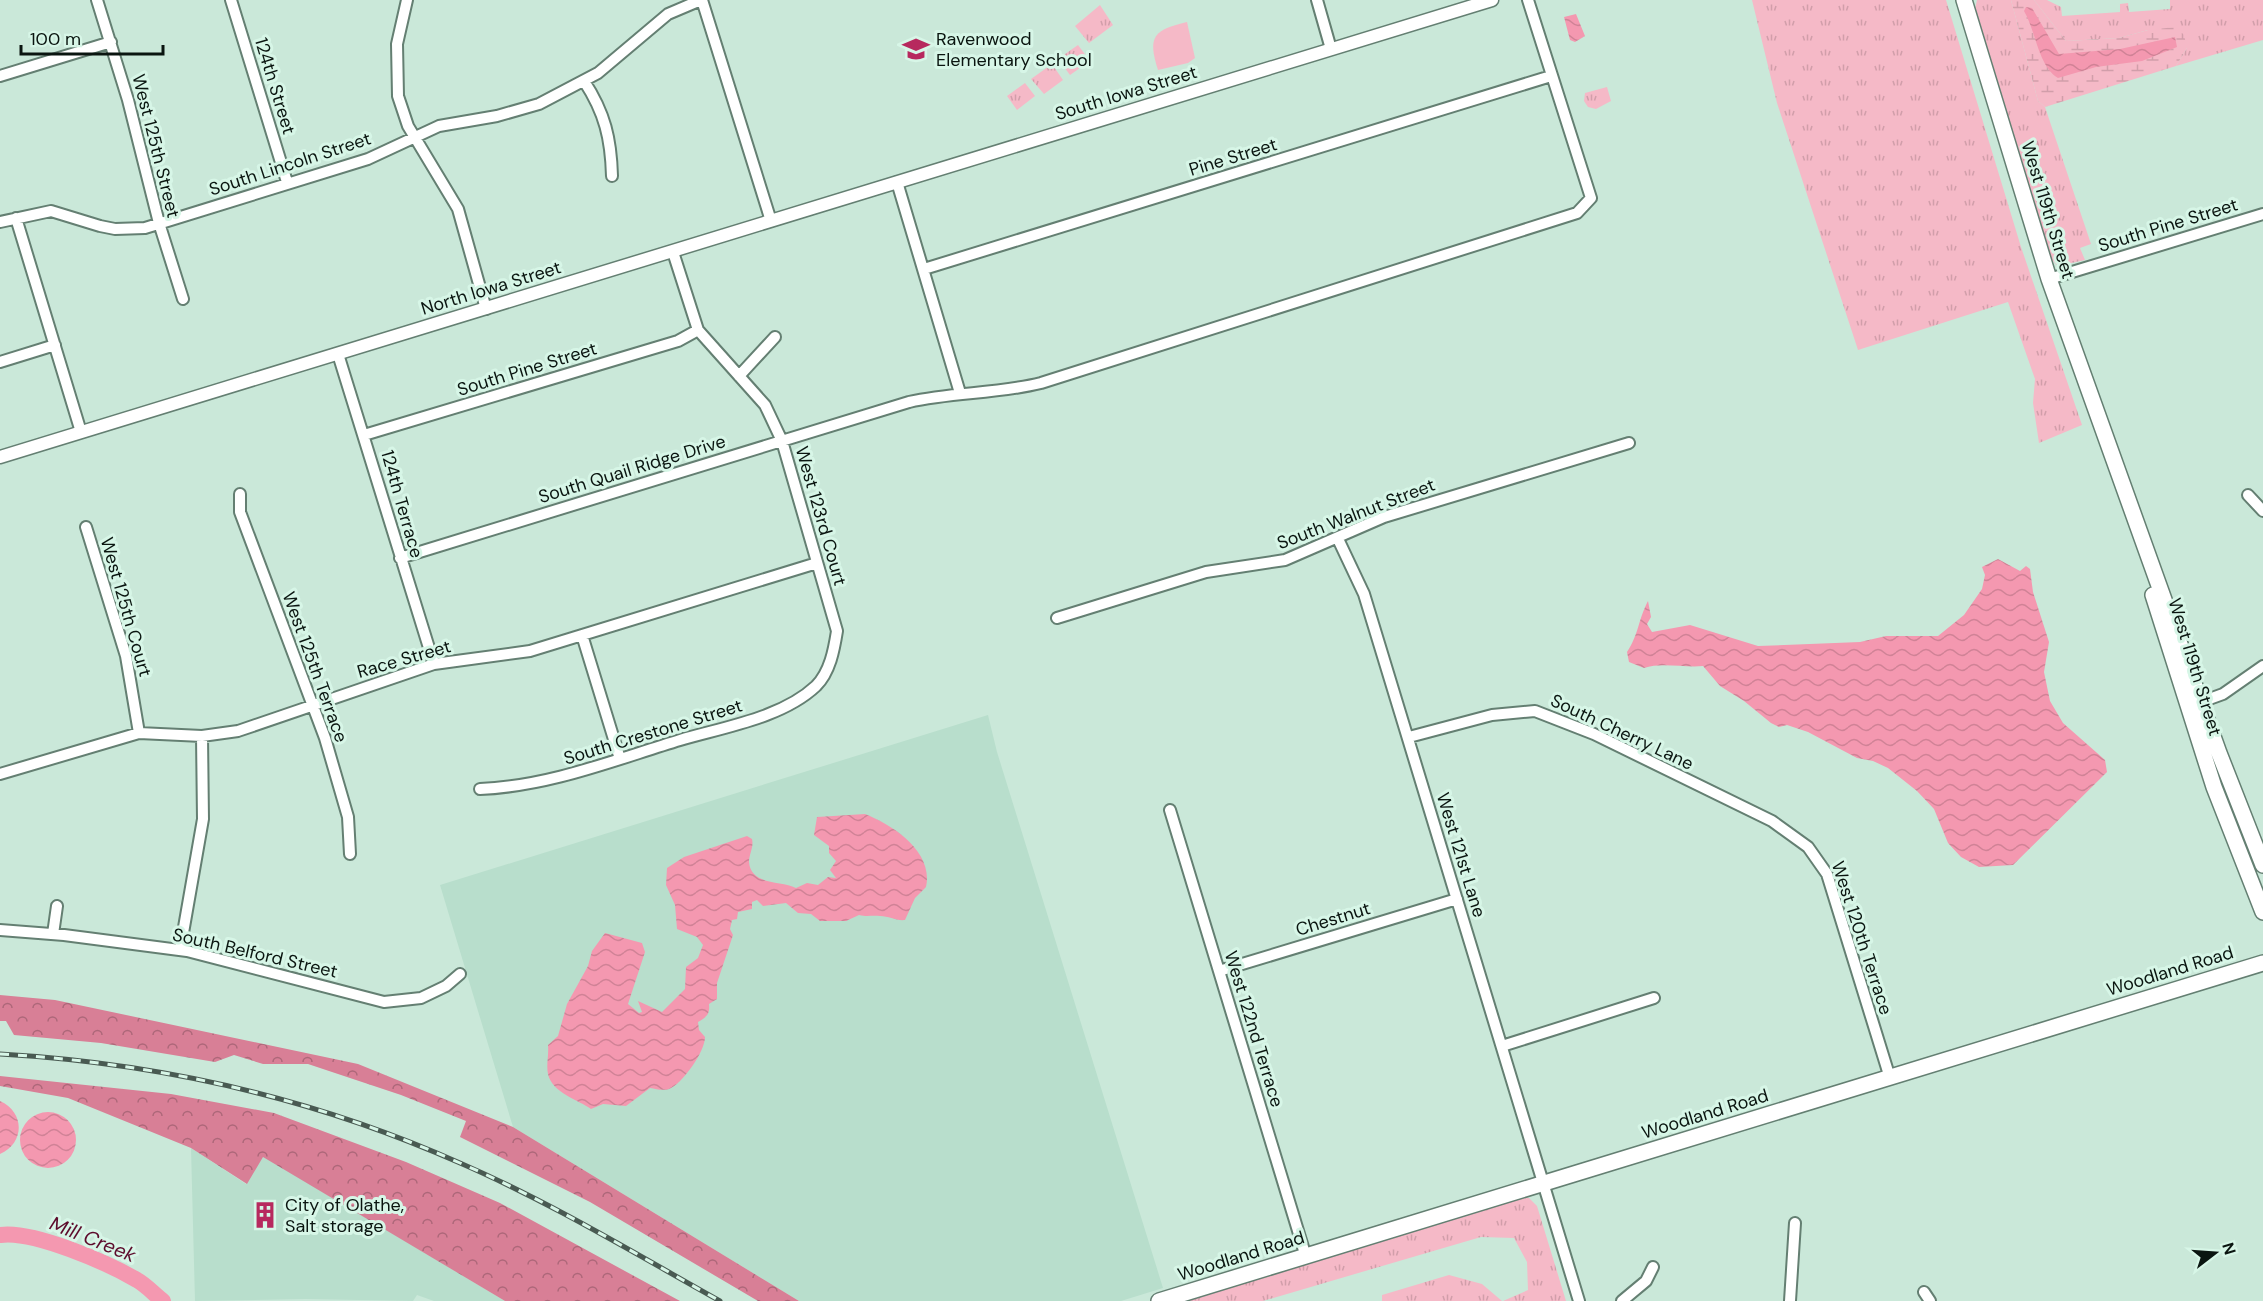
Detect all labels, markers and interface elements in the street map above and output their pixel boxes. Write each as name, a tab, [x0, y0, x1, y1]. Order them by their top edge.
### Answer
scale bar	[21, 18, 164, 56]
text: 100 m	[30, 27, 81, 51]
place label: Ravenwood Elementary School	[936, 27, 1092, 72]
school or university icon: Ravenwood Elementary School	[901, 34, 931, 64]
street label: 124th Street	[249, 35, 301, 137]
street label: South Iowa Street	[1052, 60, 1200, 126]
street label: West 125th Street	[127, 72, 185, 220]
street label: South Lincoln Street	[206, 126, 374, 202]
street label: Pine Street	[1186, 132, 1280, 182]
street label: West 119th Street	[2016, 138, 2080, 282]
street label: South Pine Street	[2095, 192, 2241, 258]
street label: North Iowa Street	[418, 255, 564, 321]
street label: South Pine Street	[454, 336, 600, 402]
street label: South Quail Ridge Drive	[536, 429, 728, 509]
street label: West 123rd Court	[790, 444, 852, 588]
street label: 124th Terrace	[375, 447, 429, 561]
street label: South Walnut Street	[1274, 473, 1438, 555]
street label: West 125th Court	[95, 534, 157, 680]
street label: West 125th Terrace	[277, 588, 353, 746]
street label: West 119th Street	[2163, 595, 2227, 739]
street label: Race Street	[354, 634, 454, 684]
street label: South Cherry Lane	[1547, 688, 1697, 776]
street label: South Crestone Street	[561, 693, 745, 771]
street label: West 121st Lane	[1431, 790, 1491, 920]
street label: West 120th Terrace	[1826, 858, 1898, 1018]
street label: Chestnut	[1293, 896, 1373, 942]
street label: South Belford Street	[170, 922, 340, 984]
street label: Woodland Road	[2104, 940, 2236, 1002]
street label: West 122nd Terrace	[1219, 948, 1289, 1110]
street label: Woodland Road	[1639, 1083, 1771, 1145]
place label: City of Olathe, Salt storage	[285, 1193, 404, 1238]
building icon: City of Olathe, Salt storage	[250, 1200, 280, 1230]
water label: Mill Creek	[46, 1210, 141, 1268]
north arrow	[2185, 1223, 2245, 1283]
street label: Woodland Road	[1175, 1225, 1307, 1287]
text: N	[2217, 1240, 2241, 1257]

